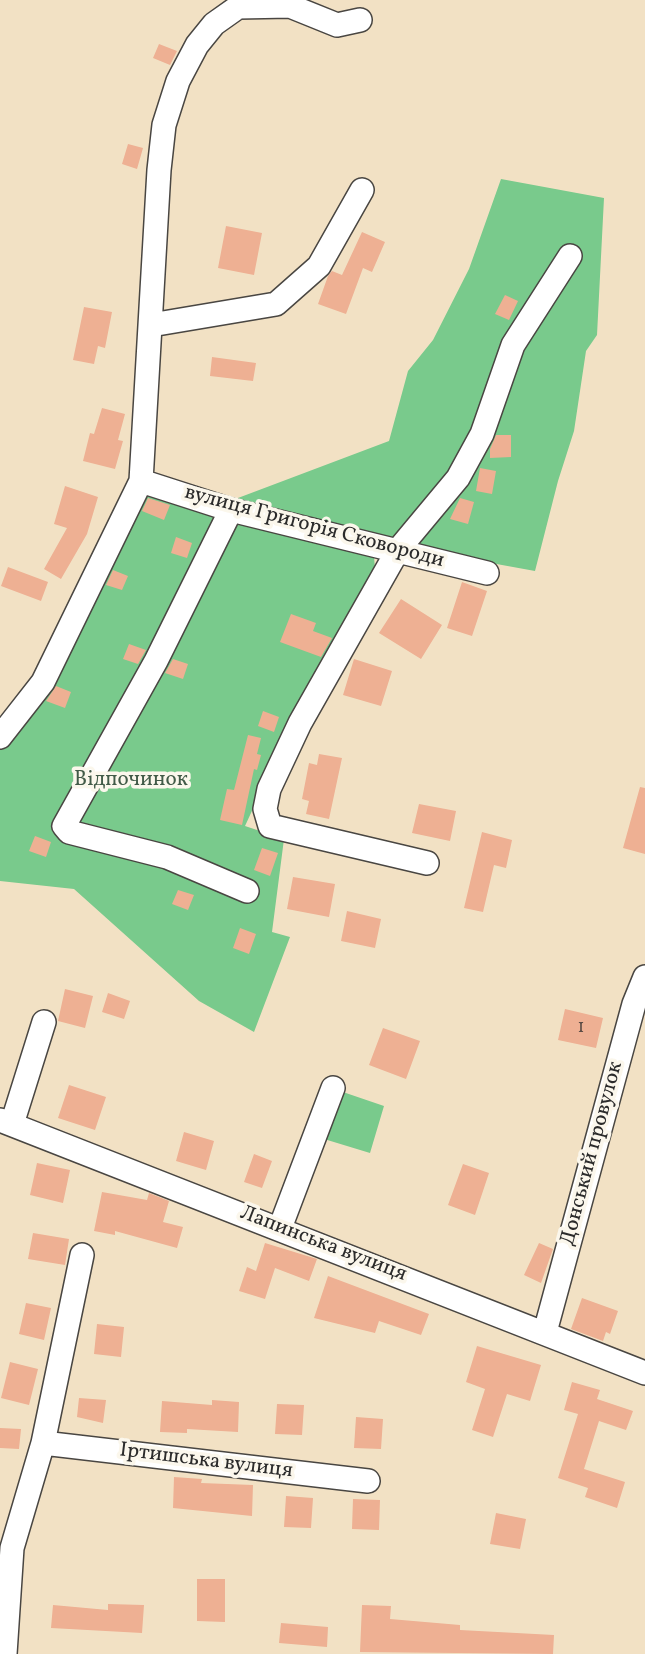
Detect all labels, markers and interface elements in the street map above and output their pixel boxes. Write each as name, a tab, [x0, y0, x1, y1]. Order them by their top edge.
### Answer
street label: вулиця Григорія Сковороди	[181, 481, 447, 575]
park label: Відпочинок	[74, 768, 188, 794]
house number: 1	[578, 1018, 584, 1040]
street label: Донський провулок	[556, 1059, 630, 1249]
street label: Лапинська вулиця	[236, 1202, 410, 1288]
street label: Іртишська вулиця	[118, 1439, 294, 1485]

